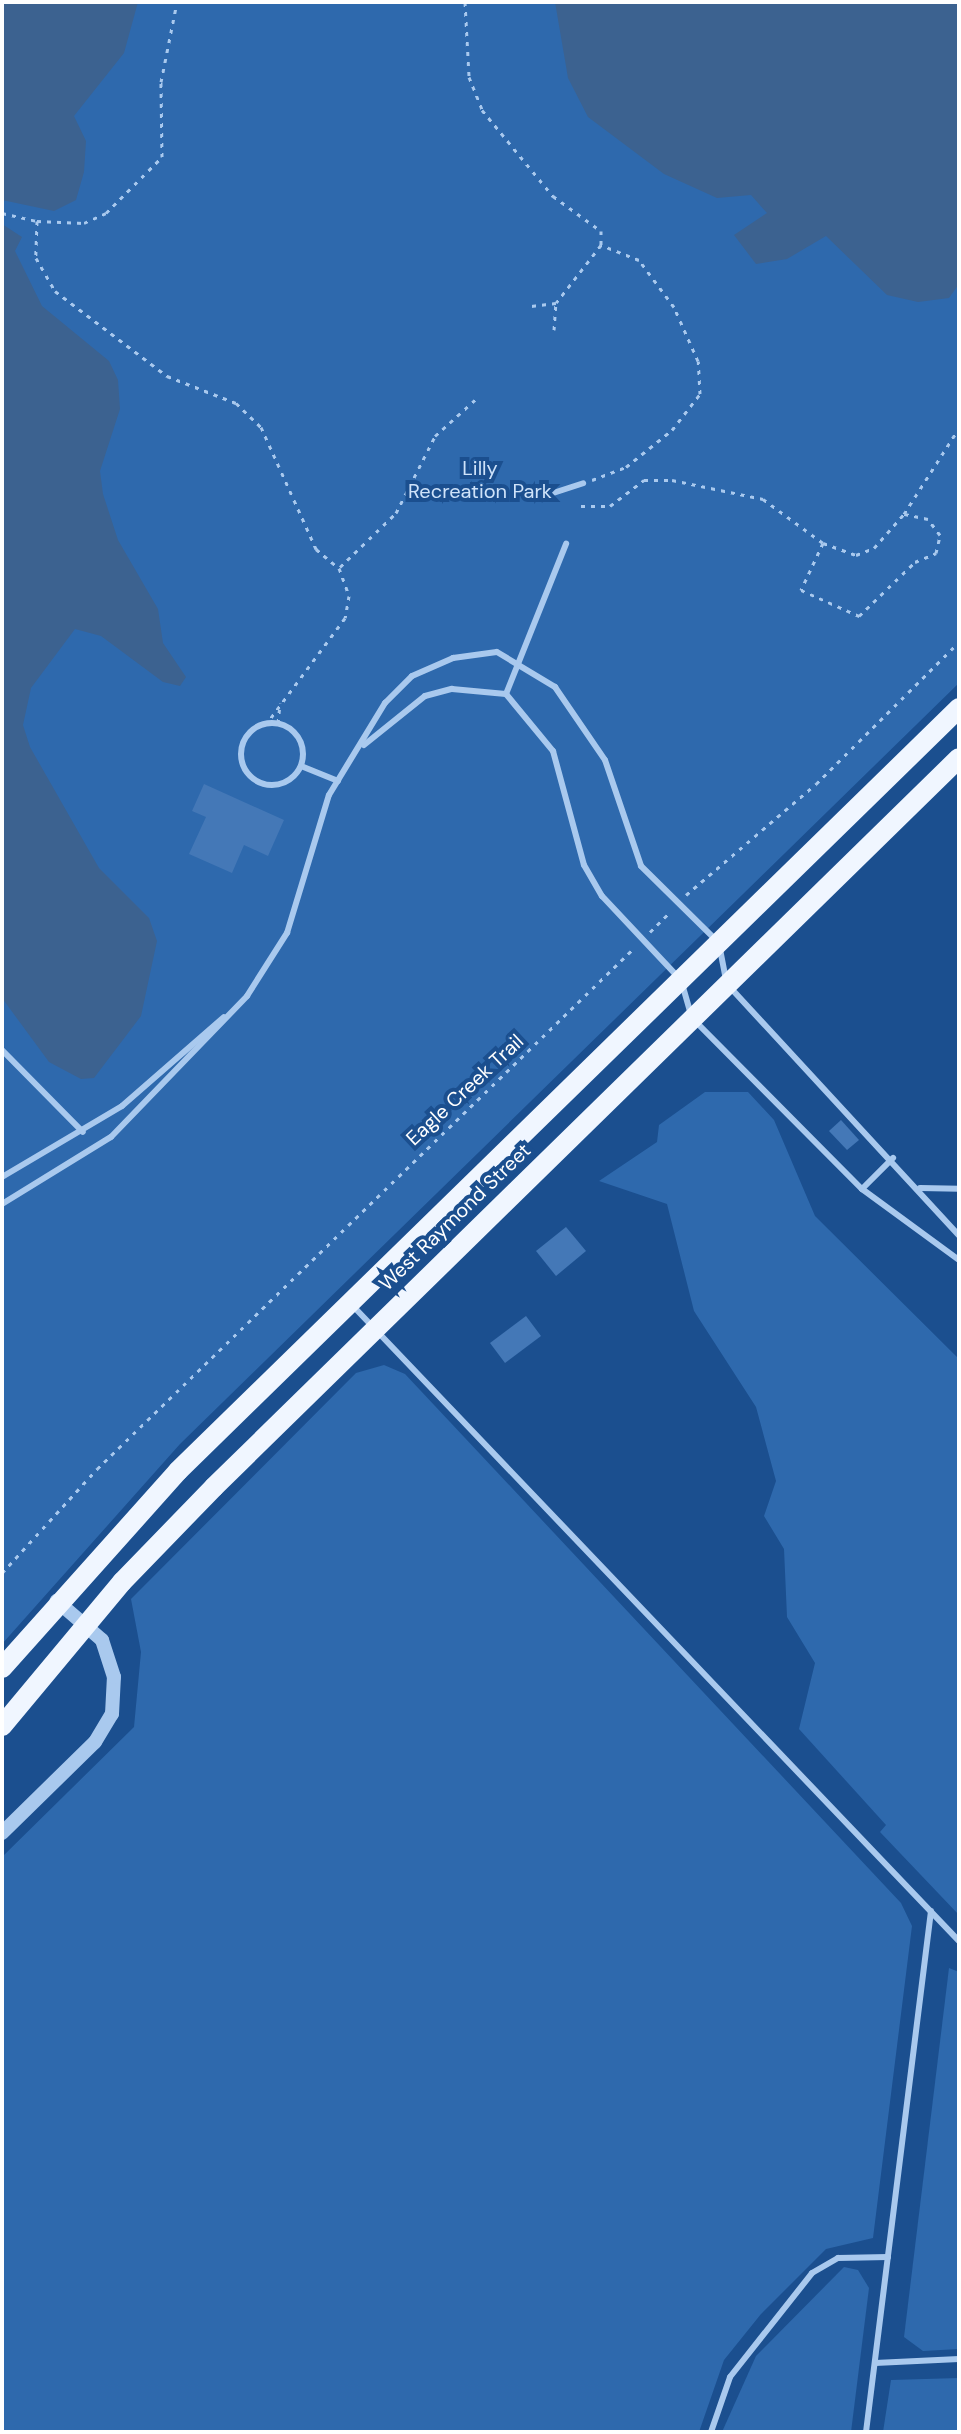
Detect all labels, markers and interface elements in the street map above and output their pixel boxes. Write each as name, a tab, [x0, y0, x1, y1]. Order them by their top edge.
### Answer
park label: Lilly Recreation Park	[408, 457, 552, 504]
street label: Eagle Creek Trail	[401, 1030, 529, 1150]
street label: West Raymond Street	[374, 1138, 536, 1296]

